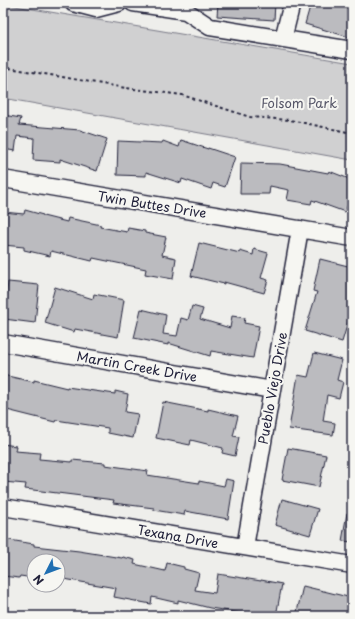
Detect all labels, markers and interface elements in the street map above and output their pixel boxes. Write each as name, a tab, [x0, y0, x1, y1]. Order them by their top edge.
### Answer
park label: Folsom Park	[261, 93, 337, 112]
street label: Twin Buttes Drive	[96, 186, 208, 222]
street label: Pueblo Viejo Drive	[253, 330, 291, 446]
street label: Martin Creek Drive	[75, 346, 199, 386]
street label: Texana Drive	[136, 520, 220, 552]
north arrow	[26, 553, 66, 593]
text: N	[29, 571, 47, 589]

